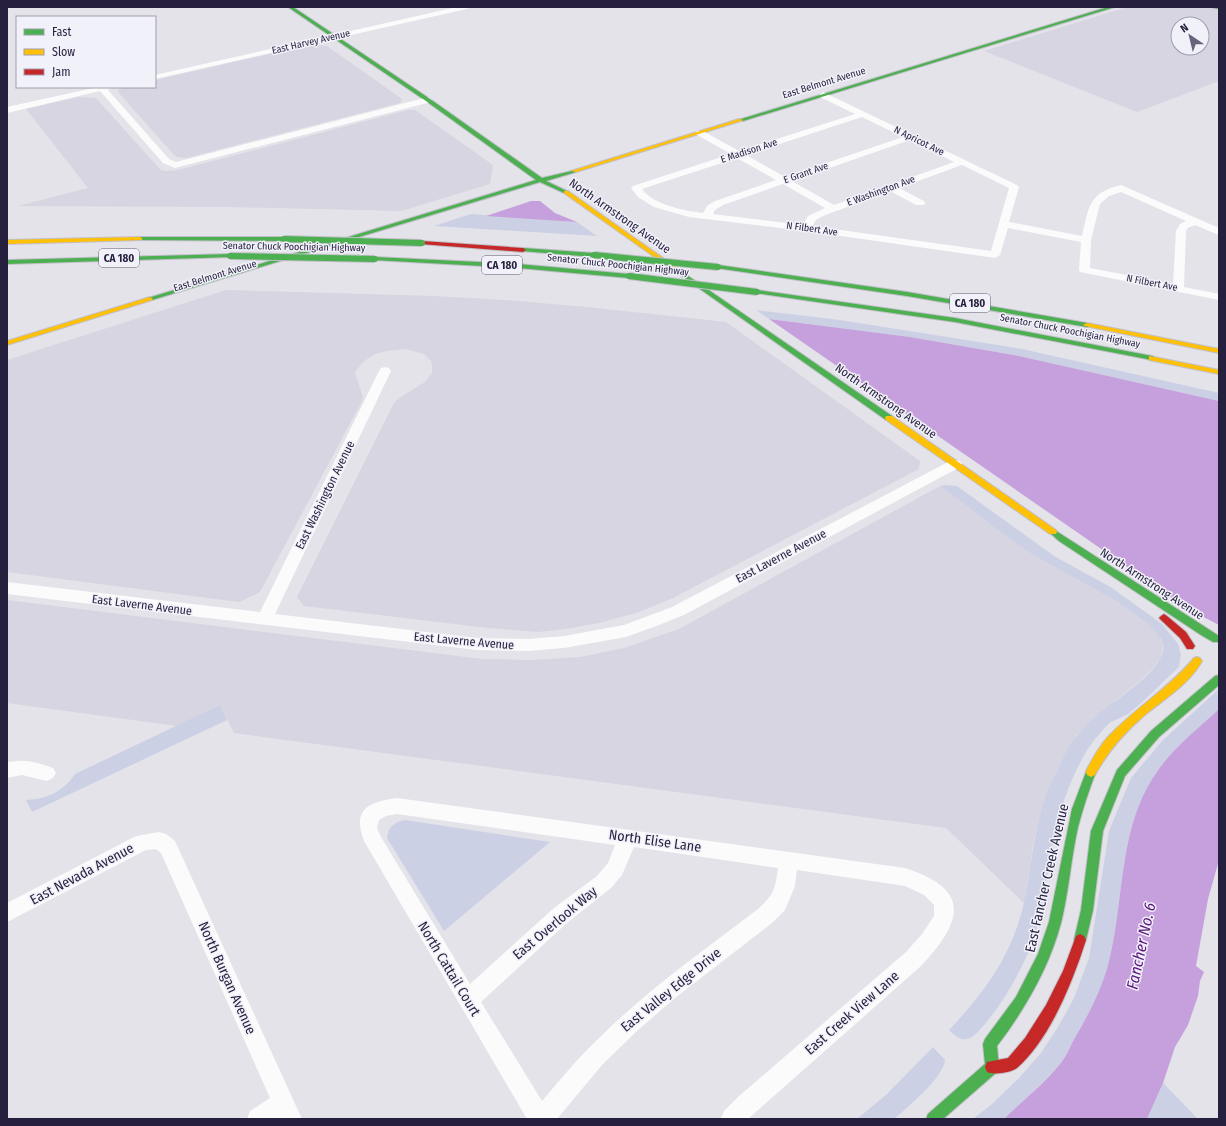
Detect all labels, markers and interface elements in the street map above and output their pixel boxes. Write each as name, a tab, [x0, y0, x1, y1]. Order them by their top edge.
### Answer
legend	[16, 16, 156, 88]
north arrow	[1170, 16, 1210, 56]
text: N	[1178, 21, 1191, 35]
text: Fast	[52, 25, 71, 39]
street label: East Harvey Avenue	[271, 27, 351, 57]
text: Slow	[52, 45, 75, 59]
text: Jam	[52, 65, 70, 79]
street label: East Belmont Avenue	[781, 65, 867, 101]
street label: N Apricot Ave	[892, 124, 946, 158]
street label: E Madison Ave	[719, 136, 779, 166]
street label: E Grant Ave	[782, 160, 830, 186]
street label: E Washington Ave	[845, 173, 917, 209]
street label: North Armstrong Avenue	[567, 176, 673, 256]
street label: N Filbert Ave	[786, 219, 838, 239]
street label: Senator Chuck Poochigian Highway	[223, 240, 366, 254]
road number: CA 180	[99, 249, 139, 267]
street label: Senator Chuck Poochigian Highway	[547, 252, 690, 278]
road number: CA 180	[482, 256, 522, 274]
street label: East Belmont Avenue	[172, 258, 258, 294]
street label: N Filbert Ave	[1126, 272, 1179, 294]
road number: CA 180	[950, 294, 990, 312]
street label: Senator Chuck Poochigian Highway	[999, 312, 1142, 351]
street label: North Armstrong Avenue	[833, 361, 939, 441]
street label: East Washington Avenue	[293, 438, 357, 552]
street label: East Laverne Avenue	[733, 526, 829, 586]
street label: North Armstrong Avenue	[1098, 545, 1206, 623]
street label: East Laverne Avenue	[91, 592, 193, 618]
street label: East Laverne Avenue	[413, 630, 515, 652]
street label: East Fancher Creek Avenue	[1022, 802, 1072, 954]
street label: North Elise Lane	[608, 826, 702, 856]
street label: East Nevada Avenue	[27, 839, 137, 908]
street label: East Overlook Way	[509, 882, 601, 963]
water label: Fancher No. 6	[1123, 901, 1159, 991]
street label: North Burgan Avenue	[195, 919, 260, 1037]
street label: North Cattail Court	[414, 919, 484, 1020]
street label: East Valley Edge Drive	[617, 944, 725, 1036]
street label: East Creek View Lane	[801, 967, 903, 1059]

